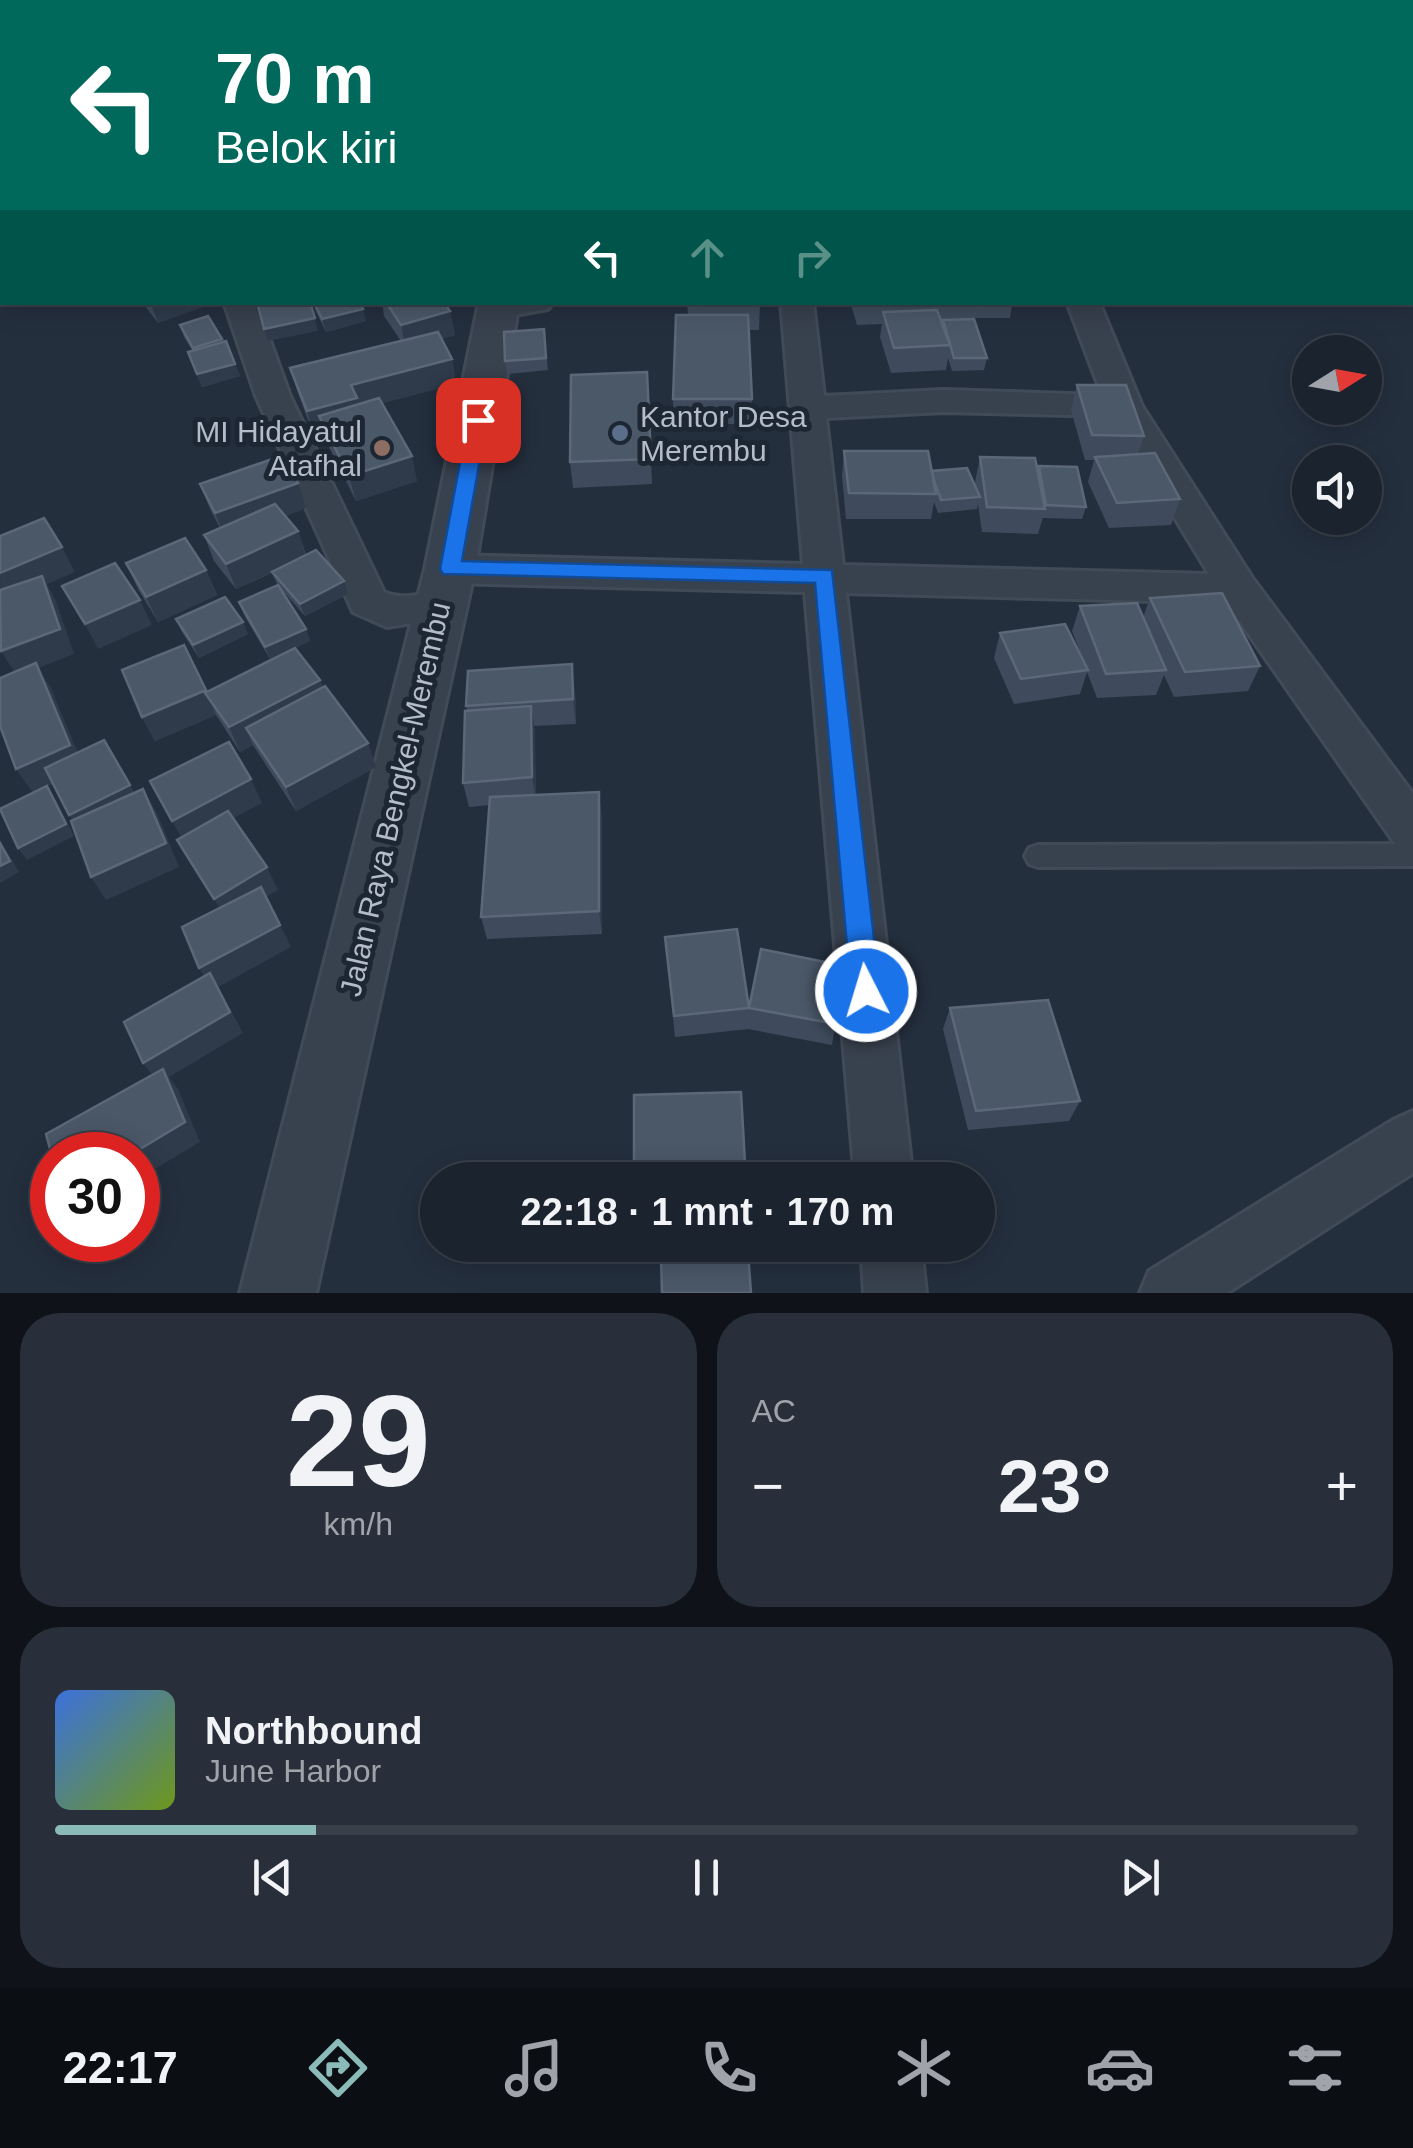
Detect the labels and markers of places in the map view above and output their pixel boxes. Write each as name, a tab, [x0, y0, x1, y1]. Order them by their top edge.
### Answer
pin	[436, 378, 521, 463]
place label: Kantor Desa Merembu	[640, 400, 807, 467]
place label: MI Hidayatul Atafhal	[195, 415, 362, 482]
marker: Kantor Desa Merembu	[609, 422, 631, 444]
marker: MI Hidayatul Atafhal	[371, 437, 393, 459]

